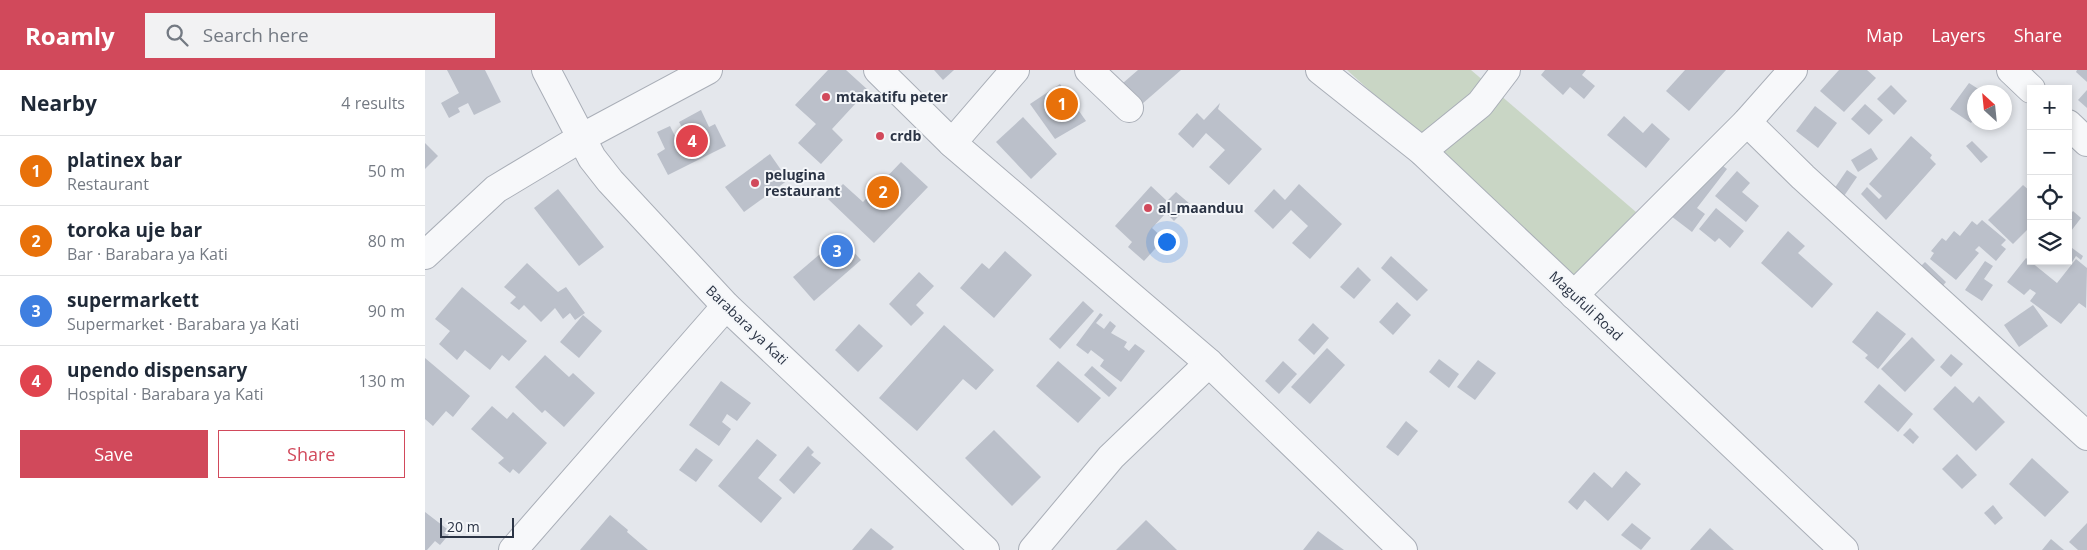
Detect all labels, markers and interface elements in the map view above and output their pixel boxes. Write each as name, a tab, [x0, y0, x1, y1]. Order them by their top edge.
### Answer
search box	[145, 13, 495, 58]
text: Roamly	[25, 19, 115, 52]
icon: search	[163, 21, 191, 49]
text: Search here	[203, 22, 309, 48]
text: Map	[1866, 23, 1903, 47]
text: Layers	[1931, 23, 1986, 47]
text: Share	[2014, 23, 2062, 47]
pin: 1	[1046, 85, 1078, 123]
north arrow	[1967, 85, 2012, 130]
map controls	[2027, 85, 2072, 265]
button: +	[2027, 85, 2072, 130]
place label: mtakatifu peter	[836, 87, 949, 106]
text: Nearby	[20, 89, 97, 117]
marker: mtakatifu peter	[820, 91, 832, 103]
text: 4 results	[341, 92, 405, 114]
pin: 4	[676, 122, 708, 160]
place label: crdb	[890, 126, 921, 145]
marker: crdb	[874, 130, 886, 142]
button: −	[2027, 130, 2072, 175]
text: platinex bar	[67, 147, 182, 173]
text: 1	[31, 160, 41, 182]
text: 50 m	[368, 160, 405, 182]
place label: pelugina restaurant	[765, 165, 840, 200]
text: Restaurant	[67, 173, 149, 195]
pin: 2	[867, 173, 899, 211]
button: locate	[2027, 175, 2072, 220]
marker: pelugina restaurant	[749, 177, 761, 189]
place label: al_maanduu	[1158, 198, 1244, 217]
marker: al_maanduu	[1142, 202, 1154, 214]
text: toroka uje bar	[67, 217, 202, 243]
button: layers	[2027, 220, 2072, 265]
your location	[1154, 229, 1180, 255]
text: 2	[31, 230, 41, 252]
text: 80 m	[368, 230, 405, 252]
pin: 3	[821, 232, 853, 270]
text: Bar · Barabara ya Kati	[67, 243, 228, 265]
street label: Magufuli Road	[1545, 267, 1627, 345]
street label: Barabara ya Kati	[702, 281, 792, 369]
text: supermarkett	[67, 287, 199, 313]
text: 3	[31, 300, 41, 322]
text: 90 m	[368, 300, 405, 322]
text: Supermarket · Barabara ya Kati	[67, 313, 299, 335]
text: upendo dispensary	[67, 357, 247, 383]
text: 4	[31, 370, 41, 392]
text: 130 m	[359, 370, 405, 392]
text: Hospital · Barabara ya Kati	[67, 383, 263, 405]
button: Save	[20, 430, 208, 478]
button: Share	[218, 430, 405, 478]
scale bar	[440, 515, 514, 538]
text: 20 m	[447, 517, 480, 536]

